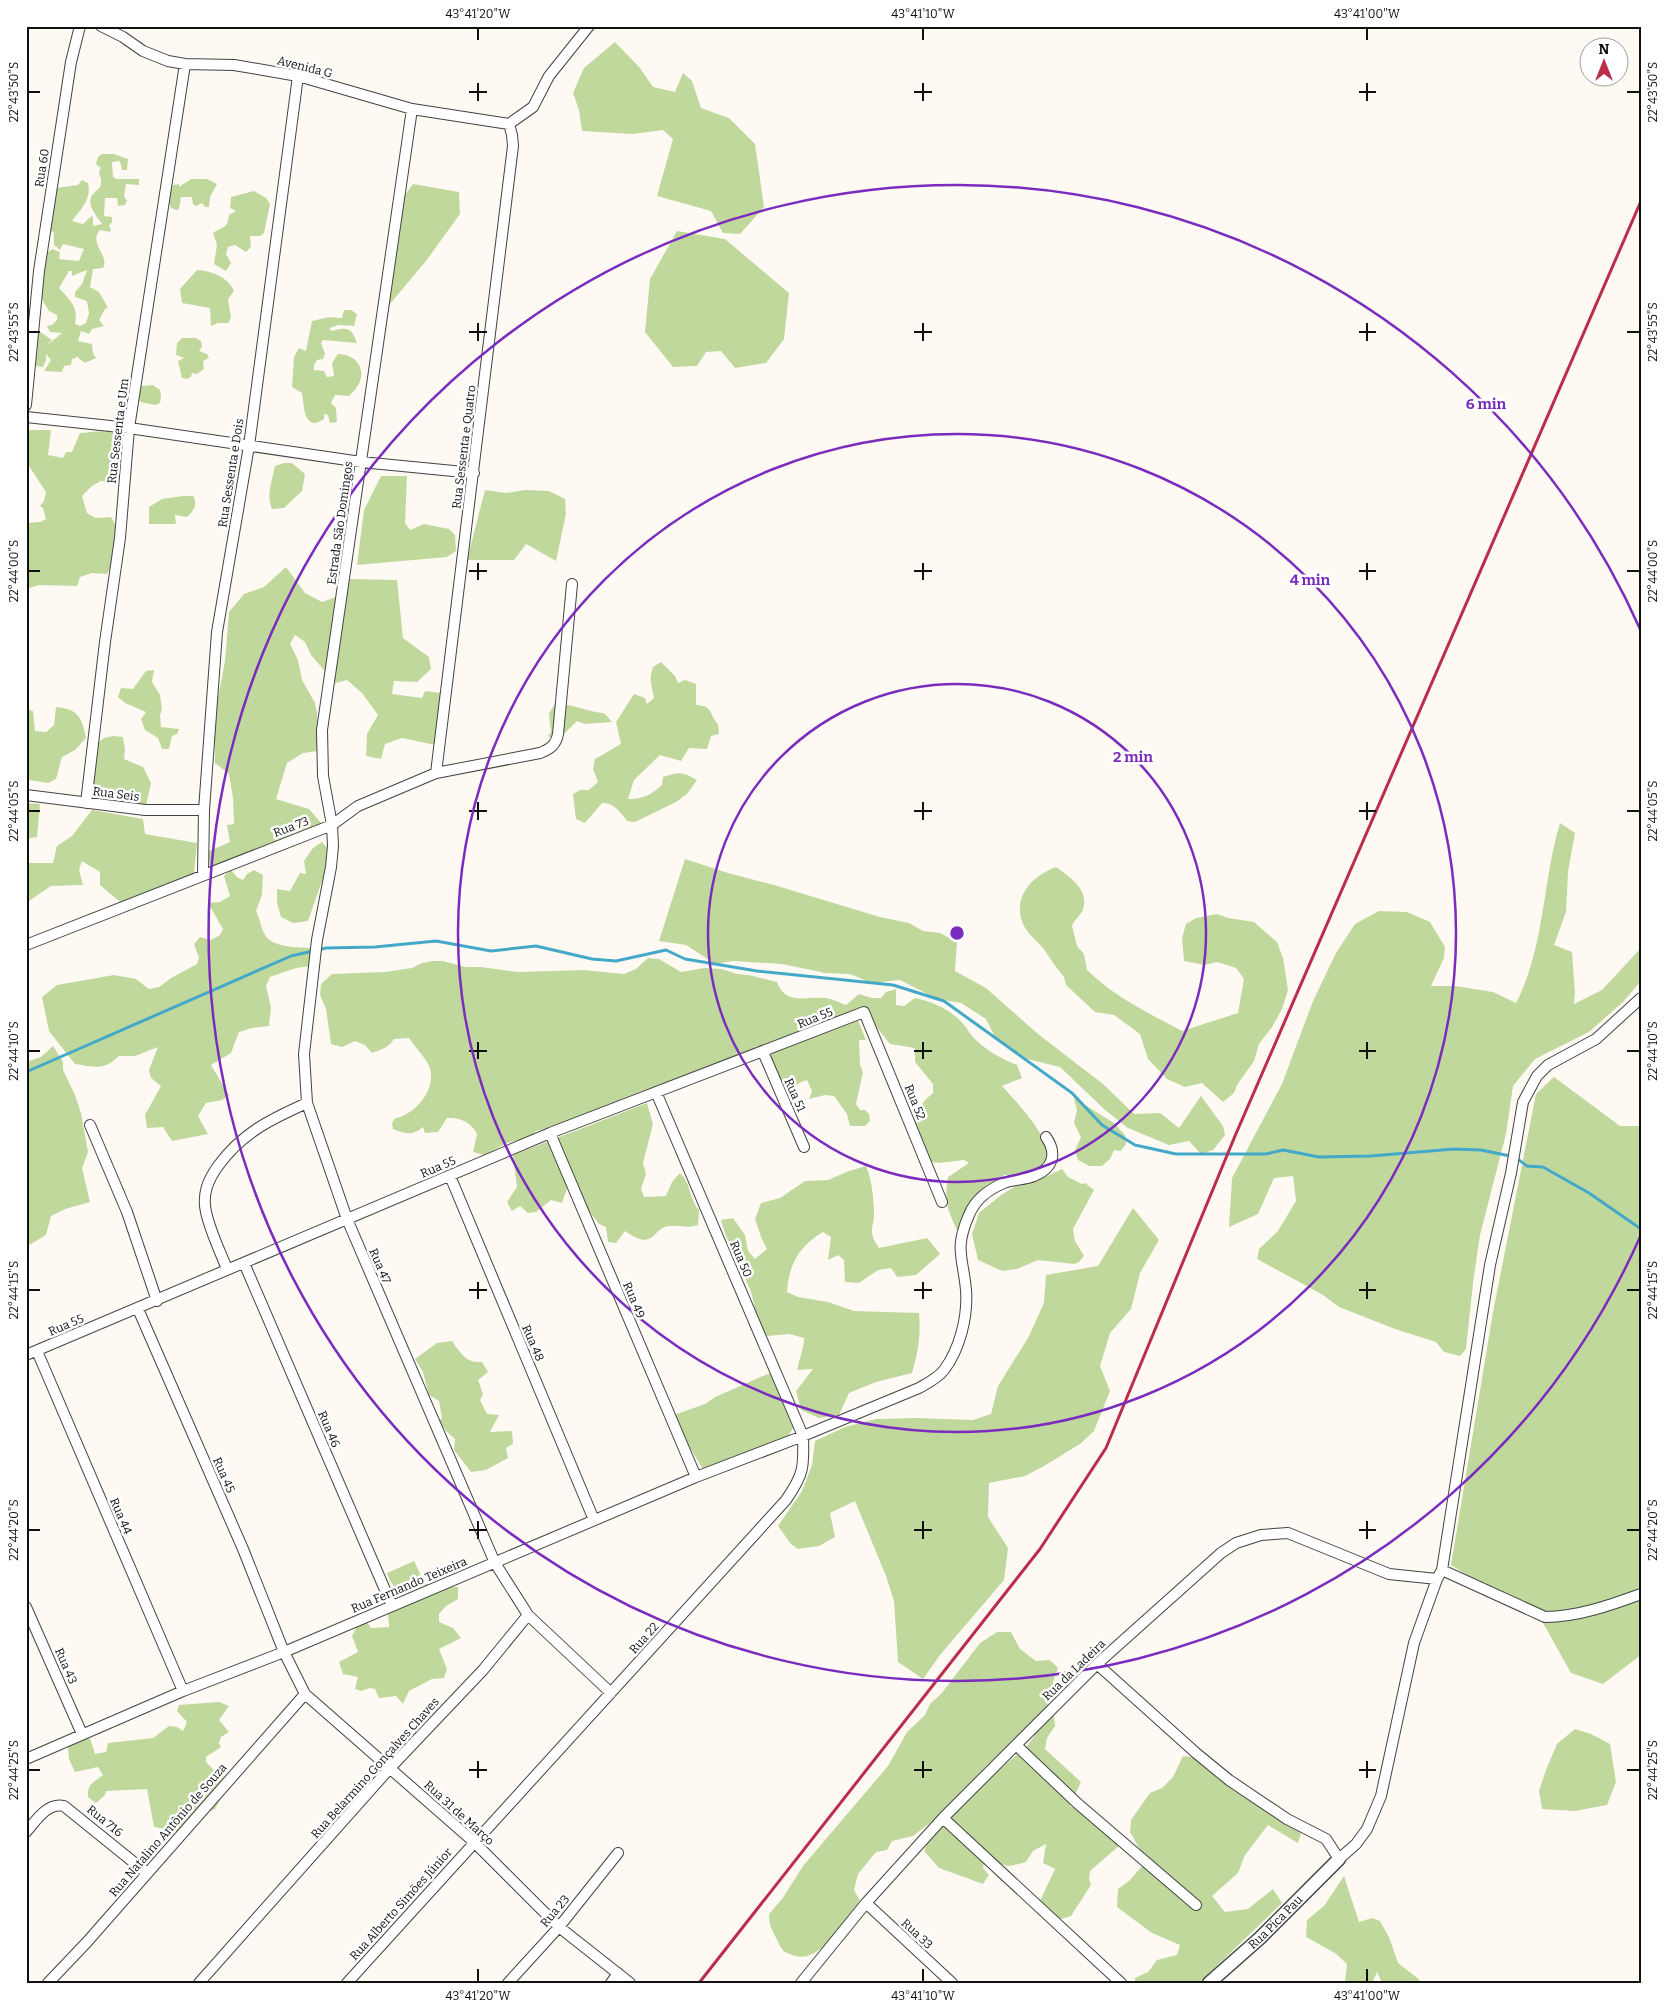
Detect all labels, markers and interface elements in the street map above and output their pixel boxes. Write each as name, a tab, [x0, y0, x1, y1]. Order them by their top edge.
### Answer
text: 43°41'20"W	[446, 7, 511, 21]
text: 43°41'10"W	[891, 7, 955, 21]
text: 43°41'00"W	[1334, 7, 1401, 21]
north arrow	[1580, 38, 1630, 88]
text: N	[1599, 41, 1610, 58]
street label: Avenida G	[276, 53, 334, 81]
text: 22°43'50"S	[7, 62, 21, 122]
text: 22°43'50"S	[1646, 62, 1660, 122]
street label: Rua 60	[32, 148, 52, 188]
text: 22°43'55"S	[7, 302, 21, 362]
text: 22°43'55"S	[1646, 302, 1660, 362]
street label: Rua Sessenta e Um	[105, 377, 131, 484]
street label: Rua Sessenta e Quatro	[449, 384, 479, 510]
text: 6 min	[1466, 395, 1506, 413]
street label: Rua Sessenta e Dois	[215, 417, 247, 529]
street label: Estrada São Domingos	[324, 460, 356, 586]
text: 22°44'00"S	[7, 540, 21, 602]
text: 22°44'00"S	[1646, 540, 1660, 602]
text: 4 min	[1290, 571, 1331, 589]
text: 2 min	[1113, 748, 1153, 766]
text: 22°44'05"S	[7, 780, 21, 842]
text: 22°44'05"S	[1646, 780, 1660, 842]
street label: Rua Seis	[92, 784, 140, 804]
street label: Rua 73	[271, 814, 311, 840]
centre of rings	[948, 924, 966, 942]
street label: Rua 55	[795, 1005, 835, 1031]
text: 22°44'10"S	[7, 1021, 21, 1081]
text: 22°44'10"S	[1646, 1021, 1660, 1081]
street label: Rua 51	[781, 1076, 809, 1114]
street label: Rua 52	[902, 1082, 928, 1122]
street label: Rua 55	[418, 1153, 458, 1181]
street label: Rua 50	[727, 1239, 755, 1279]
street label: Rua 47	[366, 1246, 394, 1286]
text: 22°44'15"S	[7, 1261, 21, 1319]
text: 22°44'15"S	[1646, 1261, 1660, 1319]
street label: Rua 49	[620, 1280, 648, 1320]
street label: Rua 55	[46, 1311, 86, 1339]
street label: Rua 48	[519, 1323, 547, 1363]
street label: Rua 46	[315, 1409, 343, 1449]
street label: Rua 45	[210, 1455, 238, 1495]
street label: Rua 44	[107, 1496, 135, 1536]
text: 22°44'20"S	[7, 1499, 21, 1561]
text: 22°44'20"S	[1646, 1499, 1660, 1561]
street label: Rua Fernando Teixeira	[349, 1554, 469, 1616]
street label: Rua 22	[626, 1620, 662, 1656]
street label: Rua da Ladeira	[1040, 1636, 1109, 1703]
street label: Rua 43	[52, 1646, 80, 1686]
street label: Rua Belarmino Gonçalves Chaves	[308, 1695, 442, 1841]
text: 22°44'25"S	[7, 1740, 21, 1800]
text: 22°44'25"S	[1646, 1740, 1660, 1800]
street label: Rua Natalino Antônio de Souza	[106, 1760, 230, 1899]
street label: Rua 31 de Março	[421, 1778, 497, 1848]
street label: Rua 716	[84, 1802, 126, 1840]
street label: Rua Alberto Simões Júnior	[347, 1844, 456, 1963]
street label: Rua 23	[538, 1892, 573, 1930]
street label: Rua Pica Pau	[1245, 1892, 1306, 1952]
street label: Rua 33	[898, 1916, 936, 1952]
text: 43°41'20"W	[446, 1989, 511, 2003]
text: 43°41'10"W	[891, 1989, 955, 2003]
text: 43°41'00"W	[1334, 1989, 1401, 2003]

